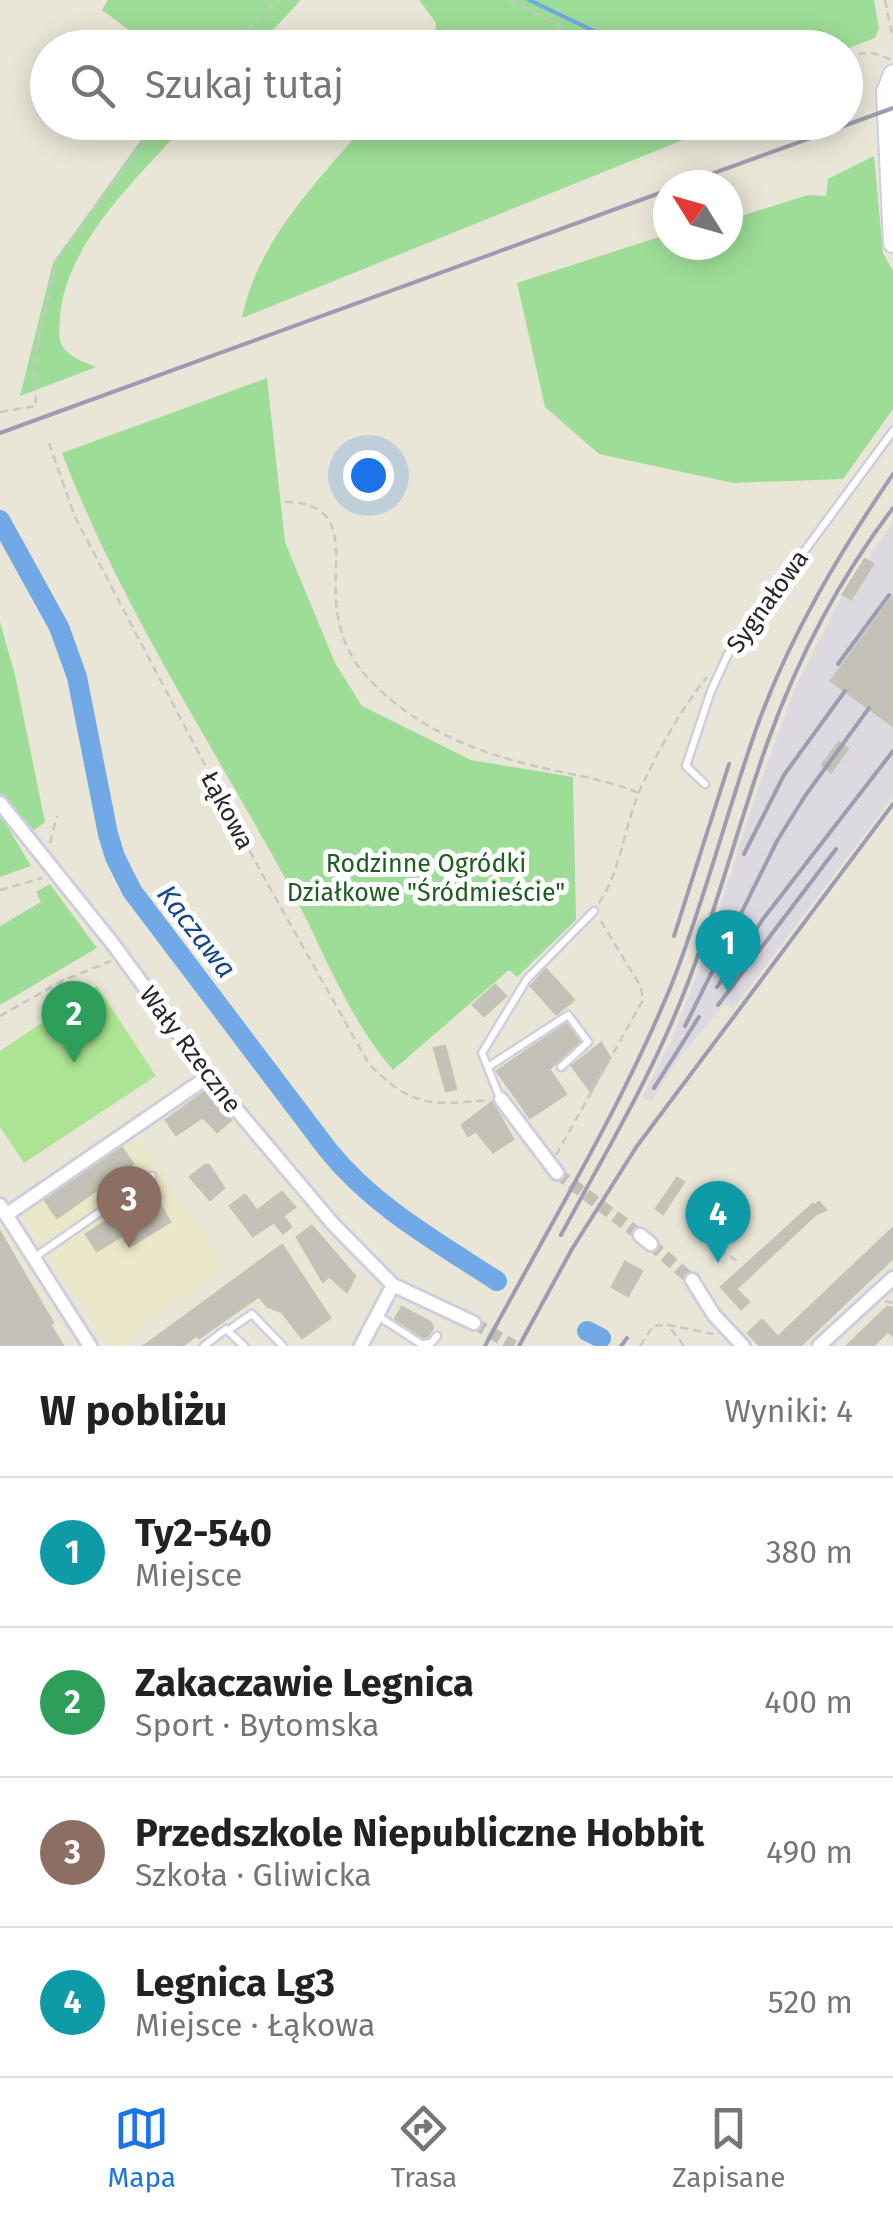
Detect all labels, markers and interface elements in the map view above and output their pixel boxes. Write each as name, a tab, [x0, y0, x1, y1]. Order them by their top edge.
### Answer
search box	[30, 30, 863, 140]
icon: search	[65, 58, 120, 113]
text: Szukaj tutaj	[145, 62, 344, 108]
north arrow	[653, 170, 743, 260]
your location	[343, 450, 394, 501]
street label: Sygnałowa	[720, 544, 815, 659]
street label: Łąkowa	[194, 766, 260, 855]
park label: Rodzinne Ogródki Działkowe "Śródmieście"	[287, 849, 565, 908]
water label: Kaczawa	[150, 878, 243, 984]
pin: 1	[696, 910, 760, 992]
pin: 2	[42, 980, 106, 1063]
street label: Wały Rzeczne	[133, 980, 248, 1119]
pin: 3	[96, 1166, 162, 1248]
pin: 4	[686, 1180, 750, 1263]
text: W pobliżu	[40, 1386, 227, 1436]
text: Wyniki: 4	[724, 1392, 853, 1430]
text: Ty2-540	[135, 1510, 272, 1556]
text: 1	[65, 1533, 80, 1571]
text: 380 m	[766, 1533, 853, 1571]
text: Miejsce	[135, 1556, 242, 1594]
text: Zakaczawie Legnica	[135, 1660, 474, 1706]
text: 2	[64, 1683, 81, 1721]
text: 400 m	[764, 1683, 853, 1721]
text: Sport · Bytomska	[135, 1706, 379, 1744]
text: Przedszkole Niepubliczne Hobbit	[135, 1810, 704, 1856]
text: 3	[64, 1833, 81, 1871]
text: 490 m	[766, 1833, 853, 1871]
text: Szkoła · Gliwicka	[135, 1856, 372, 1894]
text: Legnica Lg3	[135, 1960, 335, 2006]
text: 4	[63, 1983, 82, 2021]
text: 520 m	[768, 1983, 853, 2021]
text: Miejsce · Łąkowa	[135, 2006, 375, 2044]
tab: Mapa	[107, 2101, 176, 2194]
tab: Trasa	[391, 2101, 457, 2194]
tab: Zapisane	[672, 2101, 786, 2194]

